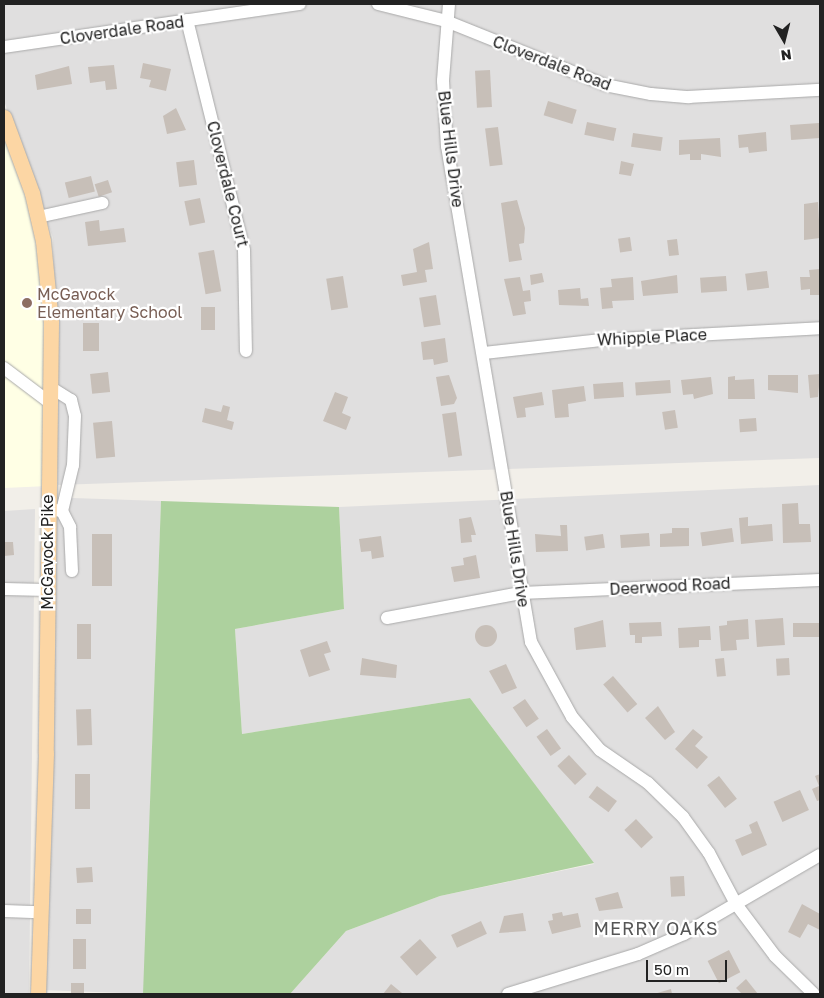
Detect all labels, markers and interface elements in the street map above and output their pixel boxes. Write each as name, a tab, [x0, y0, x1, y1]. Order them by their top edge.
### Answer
street label: Cloverdale Road	[59, 12, 185, 48]
north arrow	[759, 15, 809, 65]
street label: Cloverdale Road	[490, 32, 614, 94]
text: N	[780, 46, 793, 65]
street label: Blue Hills Drive	[434, 89, 468, 209]
street label: Cloverdale Court	[203, 119, 253, 249]
place label: McGavock Elementary School	[37, 284, 182, 322]
marker: McGavock Elementary School	[21, 297, 33, 309]
street label: Whipple Place	[597, 325, 707, 349]
street label: Blue Hills Drive	[496, 489, 534, 609]
street label: McGavock Pike	[37, 494, 57, 610]
street label: Deerwood Road	[609, 573, 731, 599]
district label: MERRY OAKS	[592, 917, 720, 939]
scale bar	[649, 950, 730, 982]
text: 50 m	[654, 960, 689, 978]

